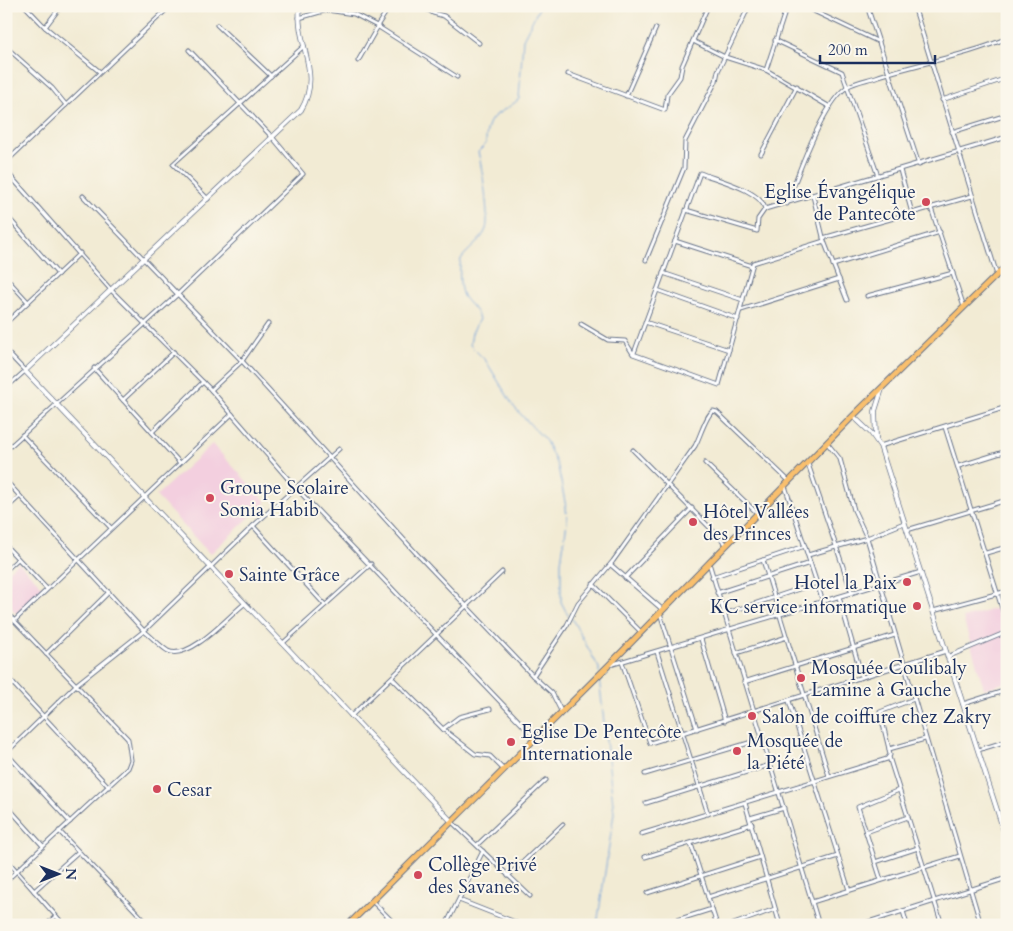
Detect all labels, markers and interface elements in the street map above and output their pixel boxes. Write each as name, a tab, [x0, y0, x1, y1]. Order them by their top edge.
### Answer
scale bar	[820, 32, 936, 64]
text: 200 m	[828, 40, 868, 60]
place label: Eglise Évangélique de Pantecôte	[764, 179, 916, 227]
marker: Eglise Évangélique de Pantecôte	[920, 196, 932, 208]
place label: Groupe Scolaire Sonia Habib	[220, 475, 349, 523]
marker: Groupe Scolaire Sonia Habib	[204, 492, 216, 504]
place label: Hôtel Vallées des Princes	[703, 499, 809, 547]
marker: Hôtel Vallées des Princes	[687, 516, 699, 528]
place label: Sainte Grâce	[239, 562, 340, 588]
marker: Sainte Grâce	[223, 568, 235, 580]
place label: Hotel la Paix	[794, 570, 898, 596]
marker: Hotel la Paix	[901, 576, 913, 588]
place label: KC service informatique	[710, 594, 907, 620]
marker: KC service informatique	[911, 600, 923, 612]
place label: Mosquée Coulibaly Lamine à Gauche	[811, 655, 967, 703]
marker: Mosquée Coulibaly Lamine à Gauche	[795, 672, 807, 684]
place label: Salon de coiffure chez Zakry	[762, 704, 992, 730]
marker: Salon de coiffure chez Zakry	[746, 710, 758, 722]
place label: Eglise De Pentecôte Internationale	[521, 719, 682, 767]
place label: Mosquée de la Piété	[747, 728, 843, 776]
marker: Eglise De Pentecôte Internationale	[505, 736, 517, 748]
marker: Mosquée de la Piété	[731, 745, 743, 757]
place label: Cesar	[167, 777, 212, 803]
marker: Cesar	[151, 783, 163, 795]
north arrow	[32, 848, 82, 898]
place label: Collège Privé des Savanes	[428, 852, 537, 900]
text: N	[61, 868, 80, 880]
marker: Collège Privé des Savanes	[412, 869, 424, 881]

